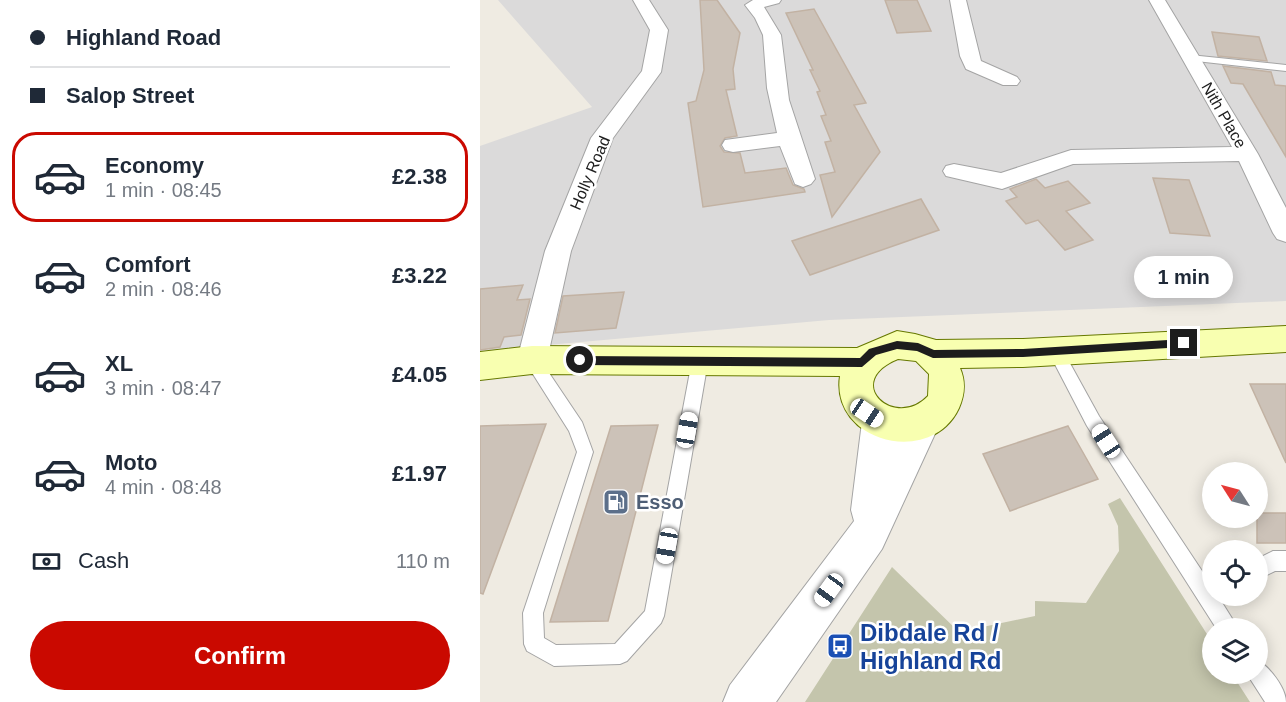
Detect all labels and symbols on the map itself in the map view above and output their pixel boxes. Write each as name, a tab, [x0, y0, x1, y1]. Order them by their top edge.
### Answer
street label: Nith Place	[1198, 79, 1250, 151]
street label: Holly Road	[567, 134, 613, 212]
callout: 1 min	[1134, 256, 1234, 298]
route end	[1170, 329, 1197, 356]
route start	[566, 346, 593, 373]
car	[847, 395, 887, 431]
car	[675, 411, 699, 449]
car	[1089, 421, 1123, 461]
north arrow	[1202, 462, 1268, 528]
fuel station icon: Esso	[601, 487, 631, 517]
place label: Esso	[636, 491, 684, 513]
car	[655, 527, 679, 565]
car	[811, 570, 847, 610]
place label: Dibdale Rd / Highland Rd	[860, 619, 1001, 674]
bus stop icon: Dibdale Rd / Highland Rd	[825, 631, 855, 661]

